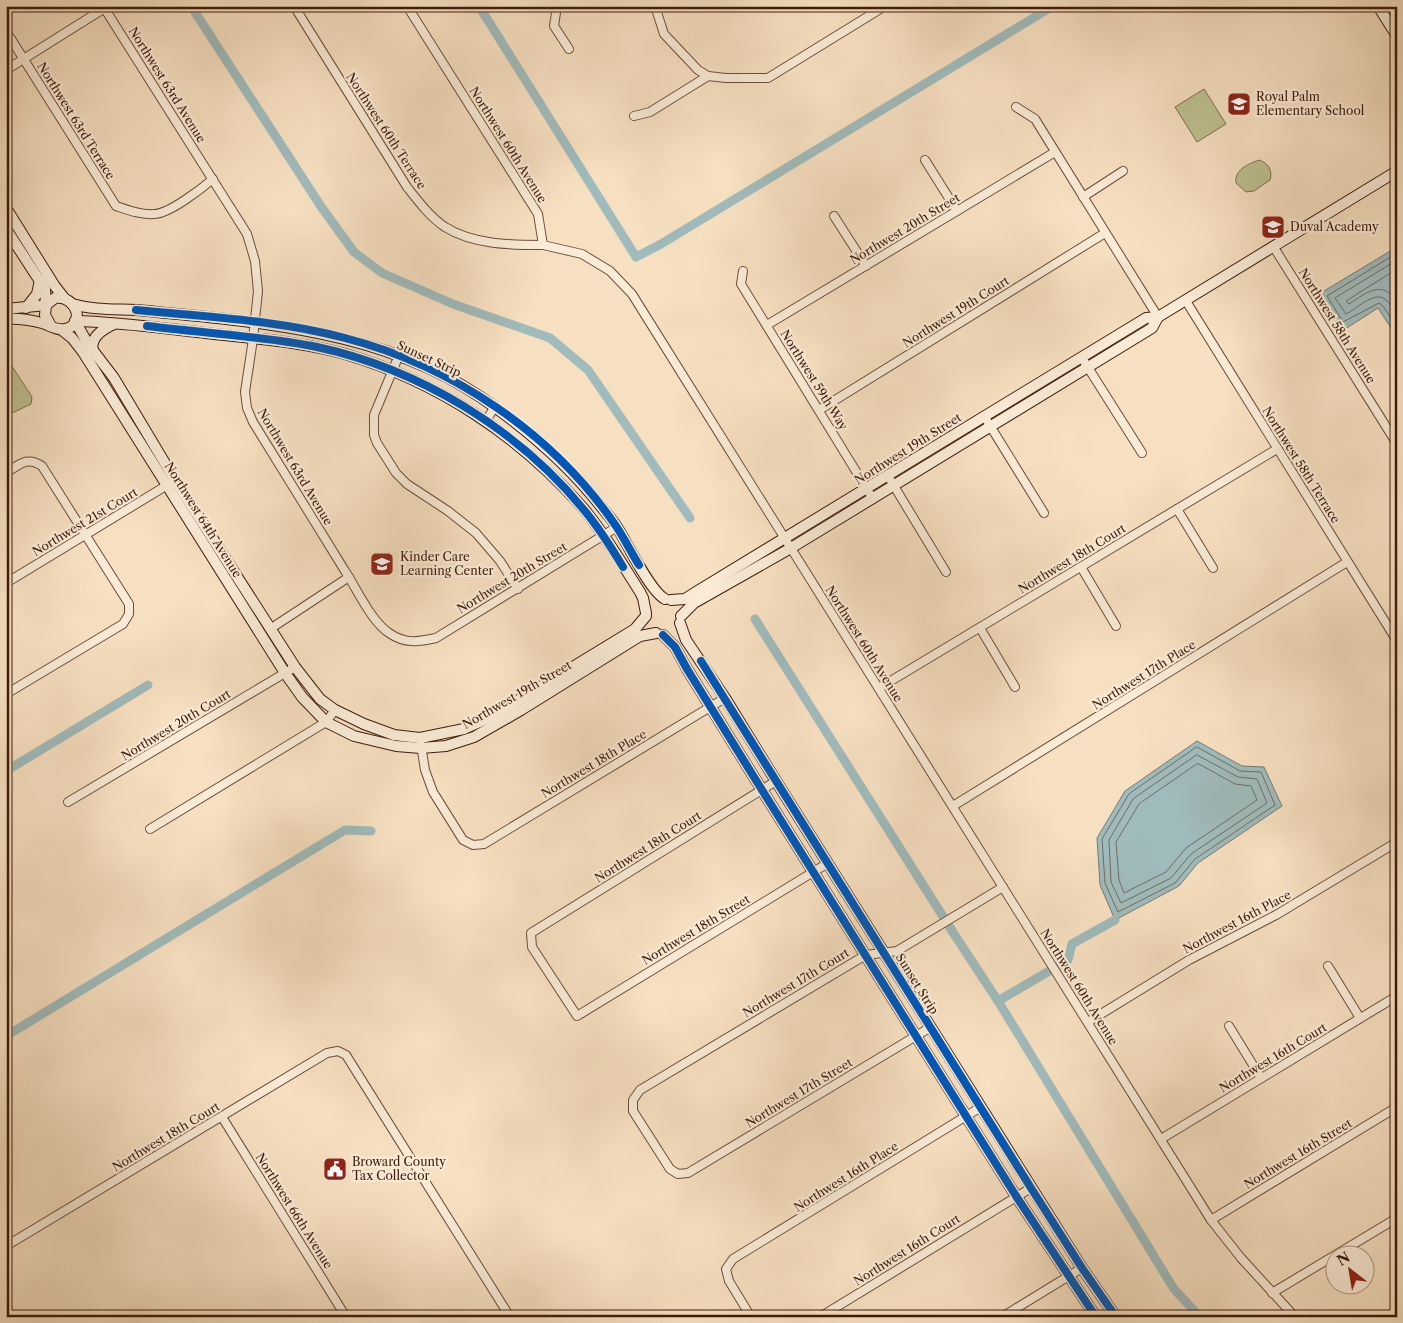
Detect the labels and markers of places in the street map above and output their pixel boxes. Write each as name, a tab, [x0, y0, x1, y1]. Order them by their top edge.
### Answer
place label: Royal Palm Elementary School	[1256, 89, 1365, 118]
school or university icon: Royal Palm Elementary School	[1226, 91, 1252, 117]
school or university icon: Duval Academy	[1260, 214, 1286, 240]
place label: Duval Academy	[1290, 219, 1379, 234]
place label: Kinder Care Learning Center	[400, 549, 494, 578]
school or university icon: Kinder Care Learning Center	[369, 551, 395, 577]
place label: Broward County Tax Collector	[352, 1154, 446, 1183]
public building icon: Broward County Tax Collector	[322, 1156, 348, 1182]

